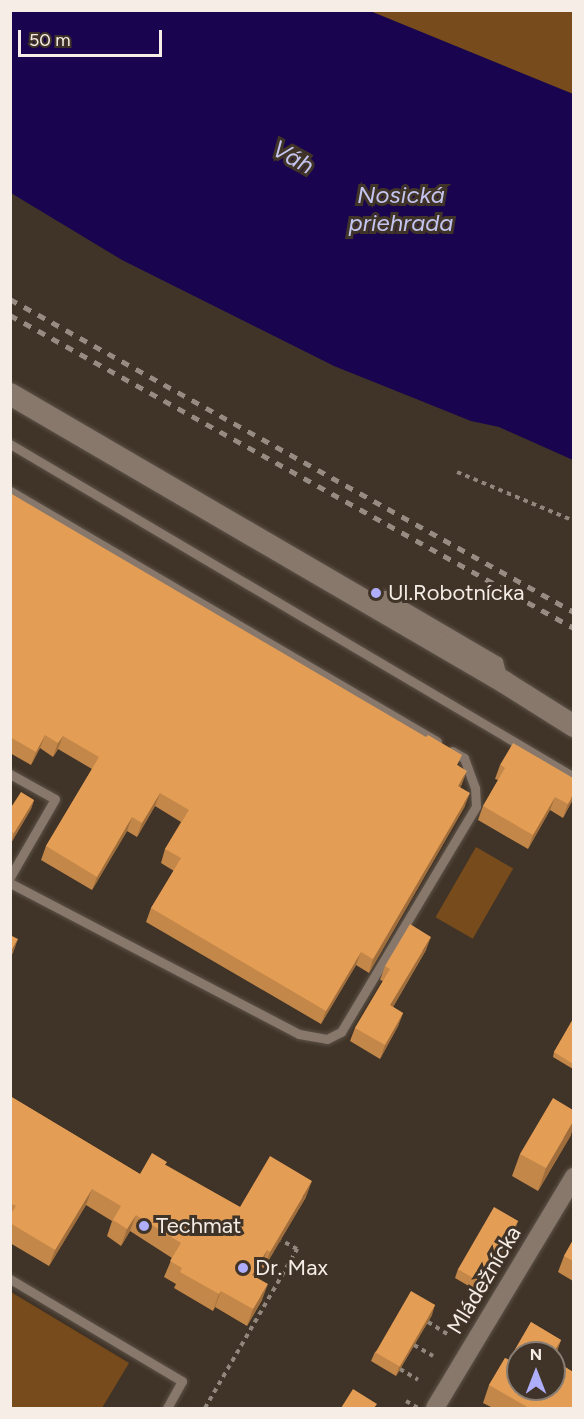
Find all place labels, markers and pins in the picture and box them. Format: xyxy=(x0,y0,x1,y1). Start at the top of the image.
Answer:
place label: Ul.Robotnícka xyxy=(388,580,524,606)
marker: Ul.Robotnícka xyxy=(369,586,383,600)
place label: Techmat xyxy=(156,1213,241,1239)
marker: Techmat xyxy=(137,1219,151,1233)
place label: Dr. Max xyxy=(255,1255,328,1281)
marker: Dr. Max xyxy=(236,1261,250,1275)

